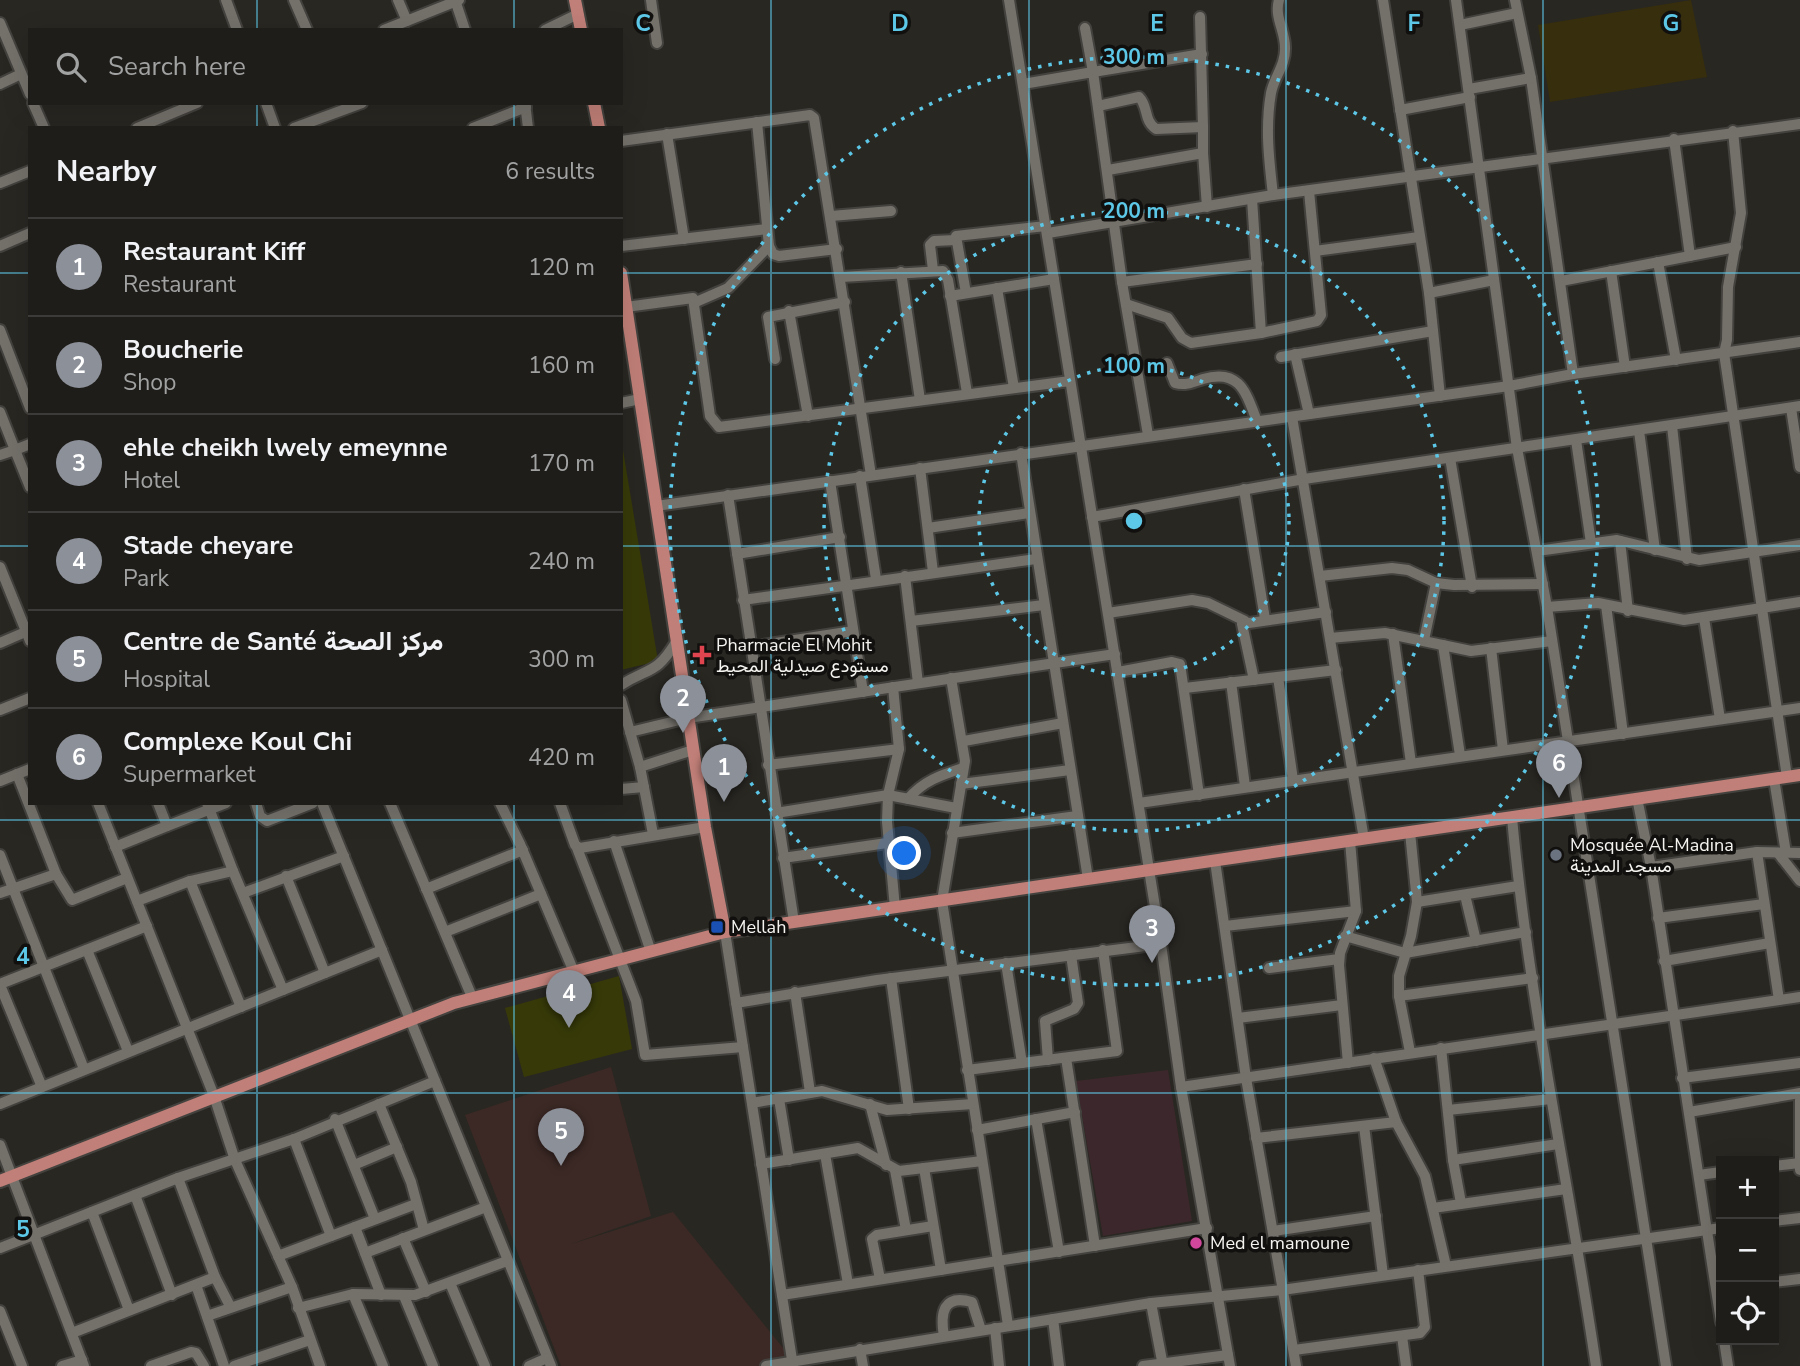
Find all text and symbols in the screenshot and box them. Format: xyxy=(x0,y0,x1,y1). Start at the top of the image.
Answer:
text: C xyxy=(635,8,651,39)
text: D xyxy=(891,8,909,39)
text: E xyxy=(1150,8,1164,39)
text: F xyxy=(1408,8,1421,39)
text: G xyxy=(1663,8,1679,39)
search box xyxy=(28,28,623,105)
text: 300 m xyxy=(1103,43,1165,71)
icon: search xyxy=(52,48,90,86)
text: Search here xyxy=(108,49,246,84)
text: Nearby xyxy=(56,151,156,192)
text: 6 results xyxy=(505,156,595,187)
text: 200 m xyxy=(1103,197,1165,225)
text: Restaurant Kiff xyxy=(123,234,305,269)
text: 1 xyxy=(72,252,86,283)
text: 120 m xyxy=(528,252,595,283)
text: Restaurant xyxy=(123,269,236,300)
text: Boucherie xyxy=(123,332,243,367)
text: 2 xyxy=(72,350,86,381)
text: 160 m xyxy=(528,350,595,381)
text: 100 m xyxy=(1103,352,1165,380)
text: Shop xyxy=(123,367,176,398)
text: ehle cheikh lwely emeynne xyxy=(123,430,448,465)
text: 3 xyxy=(72,448,86,479)
text: 170 m xyxy=(528,448,595,479)
text: Hotel xyxy=(123,465,180,496)
centre of rings xyxy=(1122,509,1146,533)
text: Stade cheyare xyxy=(123,528,293,563)
text: 4 xyxy=(72,546,86,577)
text: 240 m xyxy=(528,546,595,577)
text: Park xyxy=(123,563,169,594)
text: Centre de Santé مركز الصحة xyxy=(123,624,443,659)
place label: Pharmacie El Mohit مستودع صيدلية المحيط xyxy=(716,633,889,678)
text: 5 xyxy=(72,644,86,675)
text: 300 m xyxy=(528,644,595,675)
marker: Pharmacie El Mohit مستودع صيدلية المحيط xyxy=(694,647,710,663)
text: Hospital xyxy=(123,664,210,695)
pin: 2 xyxy=(660,675,706,733)
text: Complexe Koul Chi xyxy=(123,724,352,759)
pin: 6 xyxy=(1536,740,1582,798)
text: 6 xyxy=(72,742,86,773)
text: 420 m xyxy=(528,742,595,773)
pin: 1 xyxy=(701,744,747,802)
text: Supermarket xyxy=(123,759,256,790)
place label: Mosquée Al-Madina مسجد المدينة xyxy=(1570,833,1734,878)
your location xyxy=(887,836,921,870)
marker: Mosquée Al-Madina مسجد المدينة xyxy=(1548,847,1564,863)
pin: 3 xyxy=(1129,905,1175,963)
place label: Mellah xyxy=(731,915,786,939)
marker: Mellah xyxy=(709,919,725,935)
text: 4 xyxy=(16,941,30,972)
pin: 4 xyxy=(546,970,592,1028)
pin: 5 xyxy=(538,1108,584,1166)
map controls xyxy=(1716,1156,1779,1345)
button: + xyxy=(1716,1156,1779,1219)
text: 5 xyxy=(16,1214,30,1245)
button: − xyxy=(1716,1219,1779,1282)
place label: Med el mamoune xyxy=(1210,1231,1350,1255)
marker: Med el mamoune xyxy=(1188,1235,1204,1251)
button: locate xyxy=(1716,1282,1779,1345)

